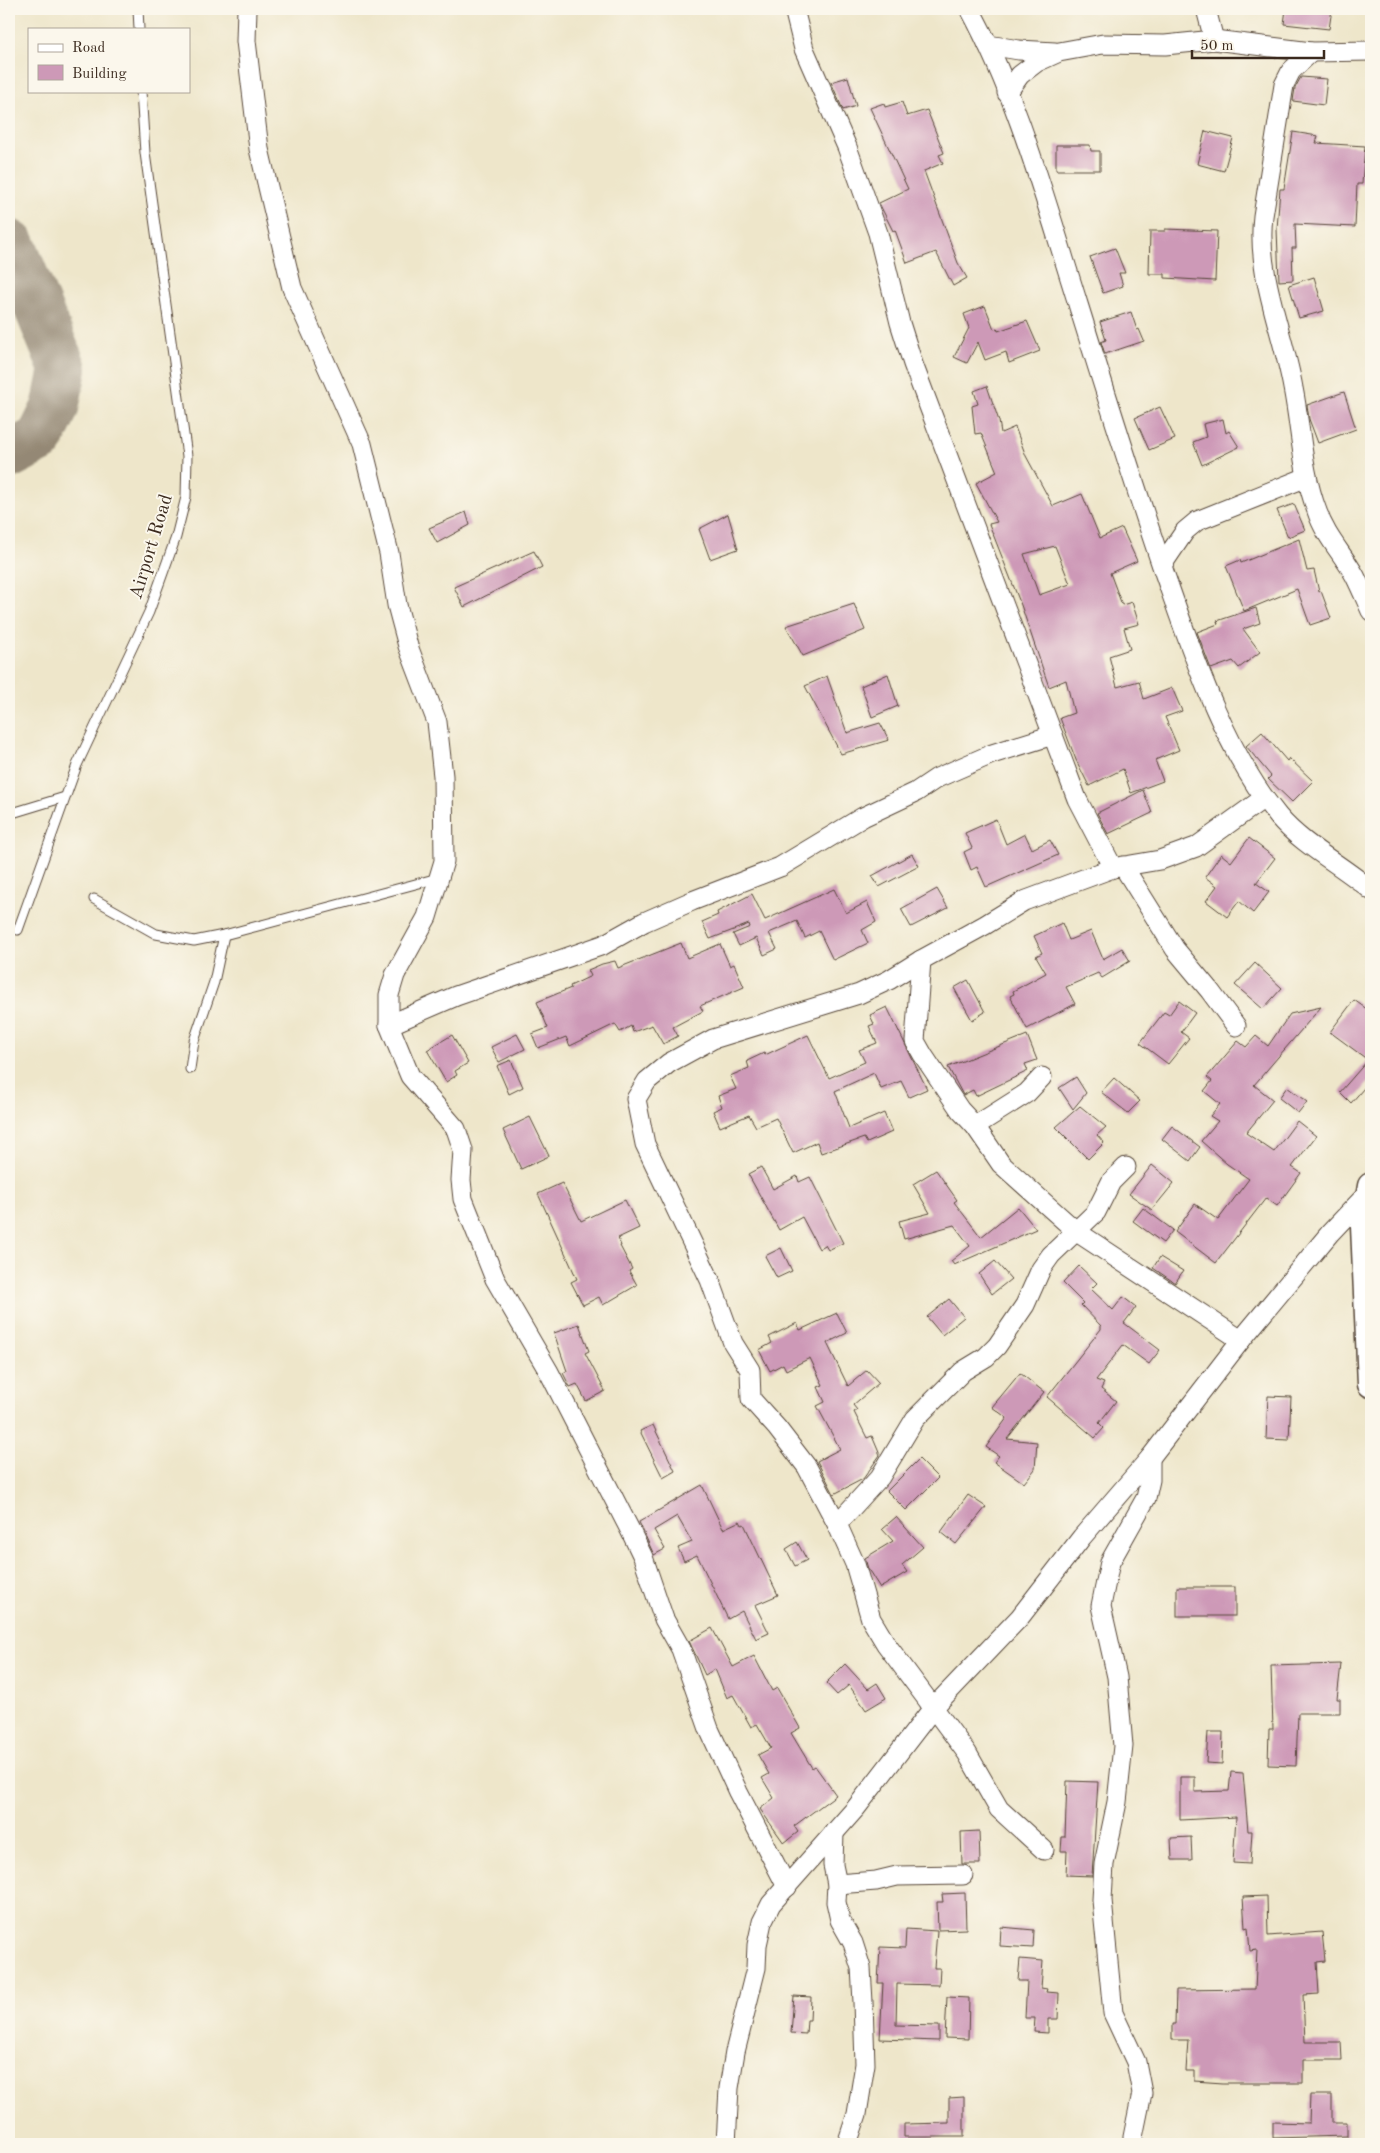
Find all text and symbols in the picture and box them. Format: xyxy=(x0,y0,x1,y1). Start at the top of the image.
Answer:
legend xyxy=(28,28,190,92)
scale bar xyxy=(1192,28,1325,60)
text: 50 m xyxy=(1200,39,1234,54)
text: Road xyxy=(72,41,106,56)
text: Building xyxy=(72,67,127,82)
street label: Airport Road xyxy=(127,492,177,602)

